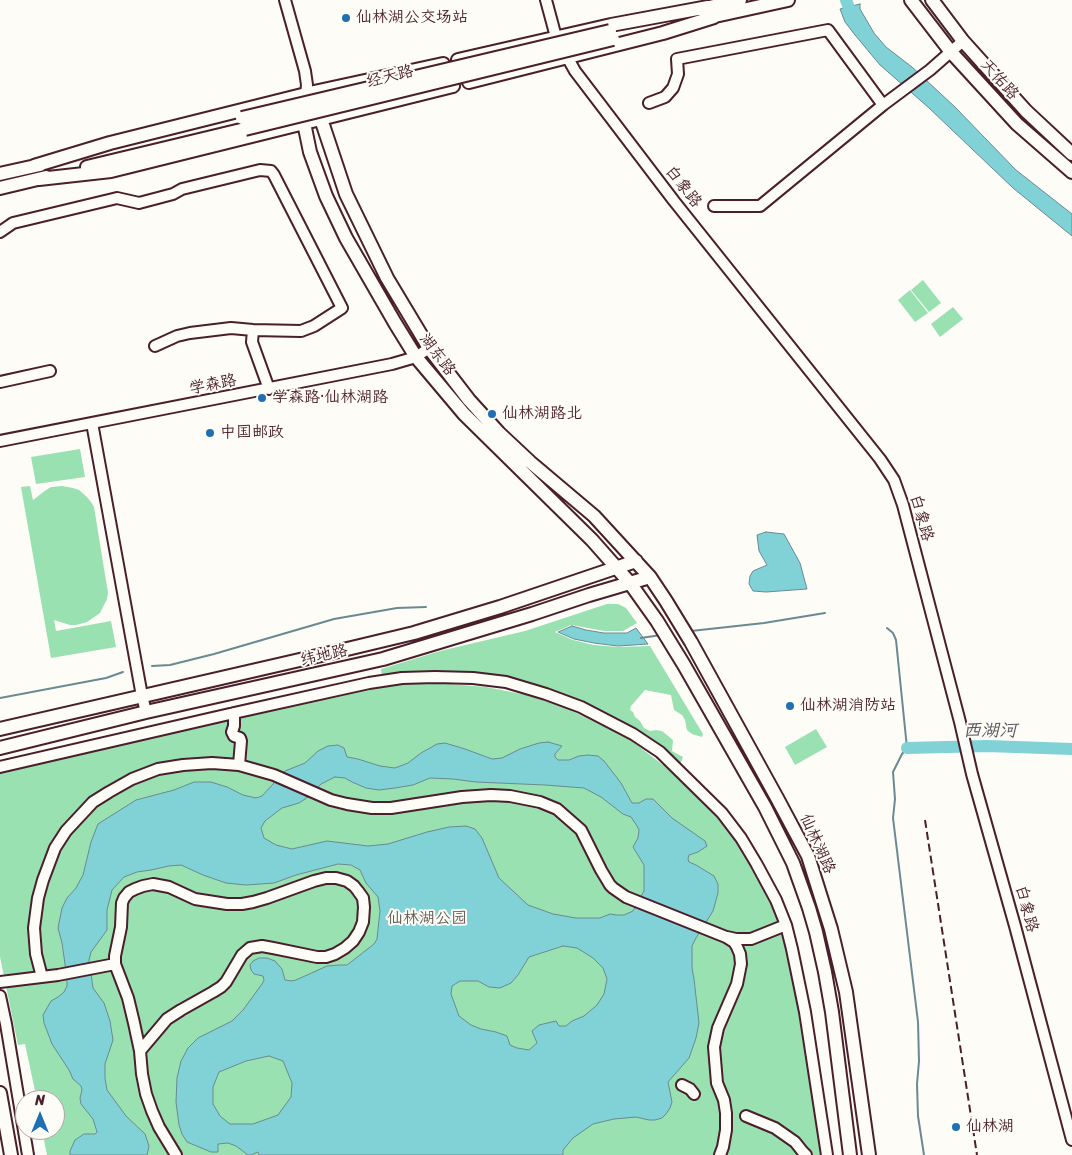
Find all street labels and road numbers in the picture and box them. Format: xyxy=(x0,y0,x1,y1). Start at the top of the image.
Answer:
street label: 天佑路 xyxy=(976,56,1022,104)
street label: 经天路 xyxy=(364,62,416,92)
street label: 白象路 xyxy=(661,162,705,212)
street label: 湖东路 xyxy=(415,330,459,380)
street label: 学森路 xyxy=(188,371,238,399)
street label: 白象路 xyxy=(905,492,937,544)
street label: 纬地路 xyxy=(298,641,350,671)
street label: 仙林湖路 xyxy=(795,811,839,877)
street label: 白象路 xyxy=(1011,883,1041,935)

